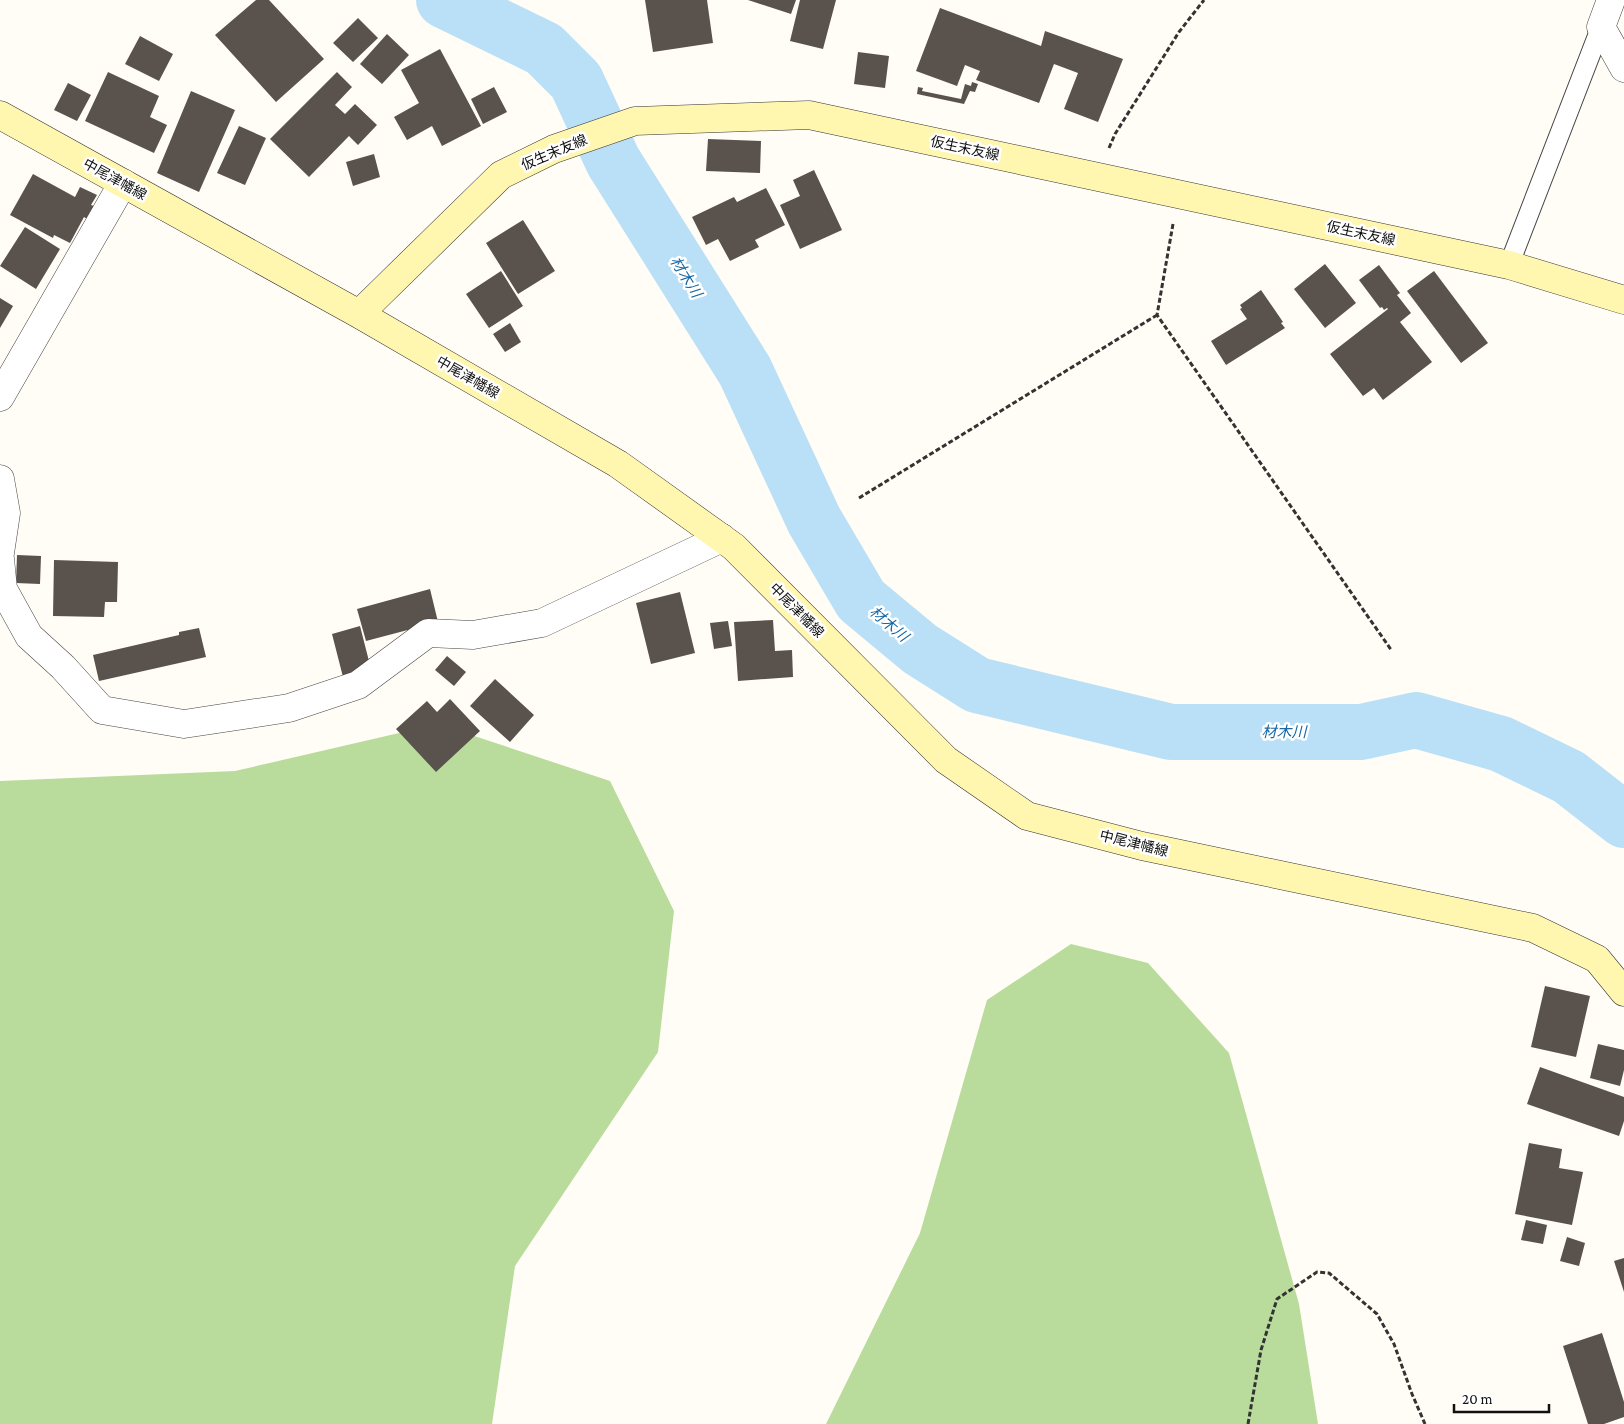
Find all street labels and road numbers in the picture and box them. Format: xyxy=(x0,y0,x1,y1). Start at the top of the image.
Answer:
street label: 仮生末友線 xyxy=(519,131,589,173)
street label: 仮生末友線 xyxy=(929,133,1001,163)
street label: 中尾津幡線 xyxy=(81,155,149,203)
street label: 仮生末友線 xyxy=(1325,218,1397,248)
street label: 中尾津幡線 xyxy=(434,353,502,401)
street label: 中尾津幡線 xyxy=(767,580,827,640)
street label: 中尾津幡線 xyxy=(1098,827,1170,859)

